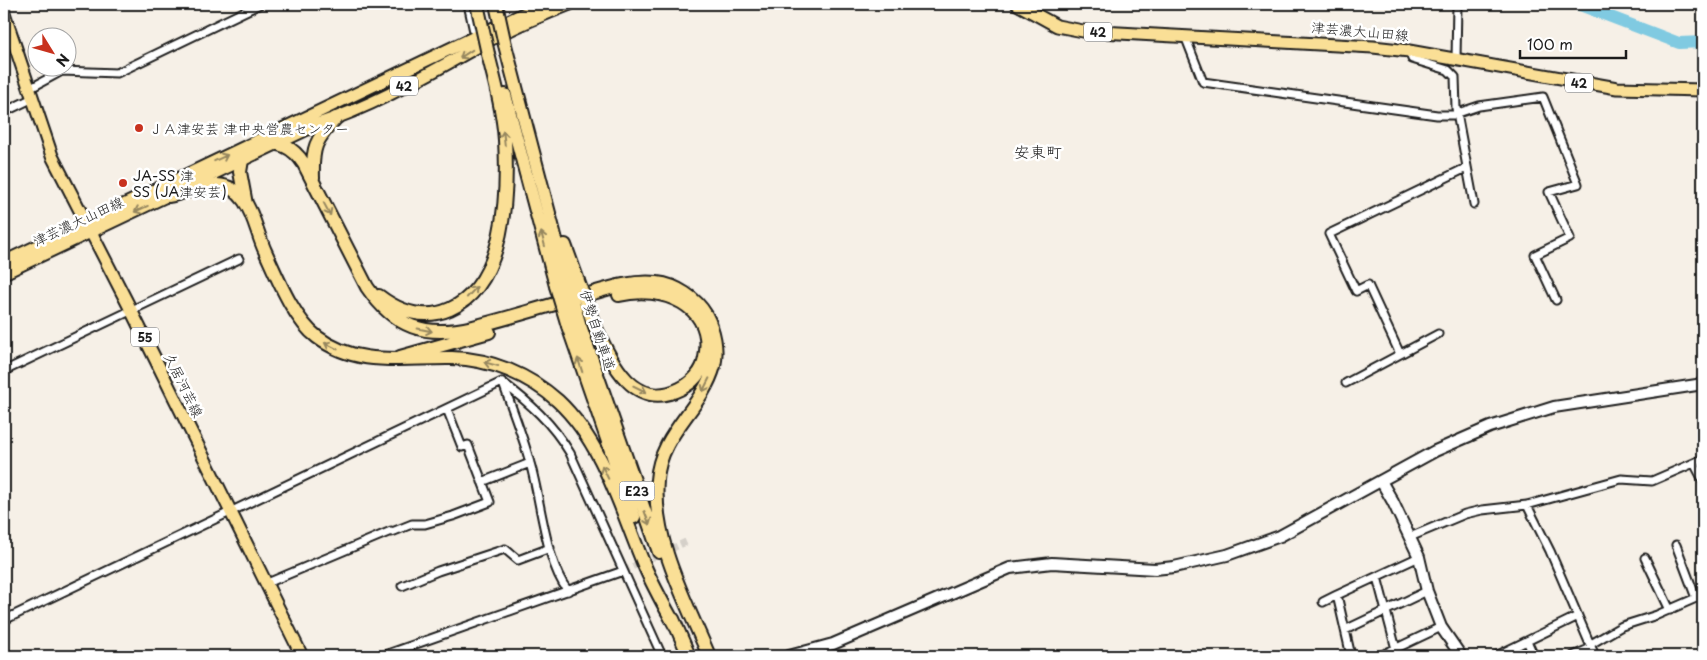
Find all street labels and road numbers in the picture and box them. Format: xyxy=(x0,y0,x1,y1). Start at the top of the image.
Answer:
street label: 津芸濃大山田線 xyxy=(1310,16,1410,46)
road number: 42 xyxy=(1084,22,1112,42)
road number: 42 xyxy=(1565,74,1593,92)
road number: 42 xyxy=(390,76,418,95)
street label: 津芸濃大山田線 xyxy=(29,191,127,251)
street label: 伊勢自動車道 xyxy=(575,287,621,373)
road number: 55 xyxy=(131,328,159,347)
street label: 久居河芸線 xyxy=(159,349,209,421)
road number: E23 xyxy=(620,482,654,501)

